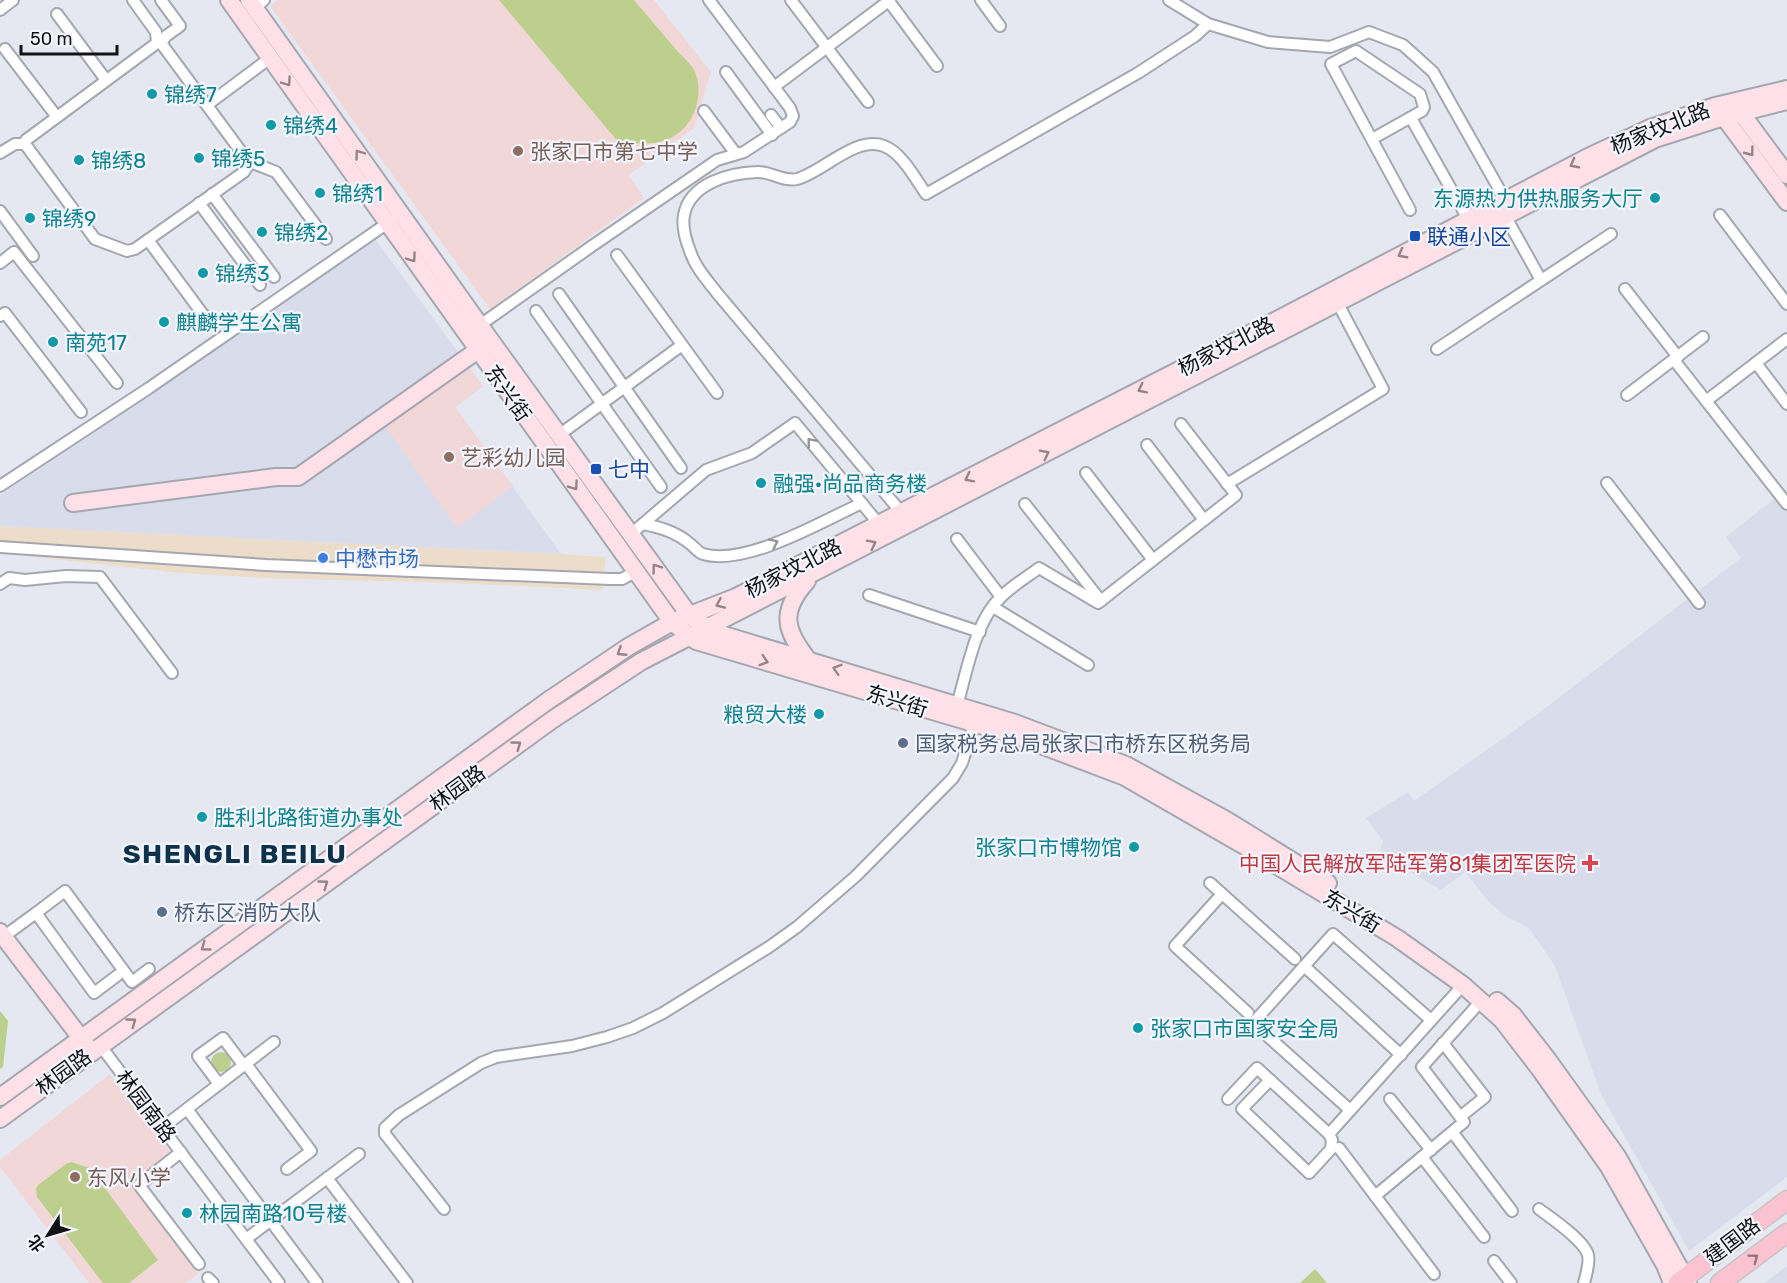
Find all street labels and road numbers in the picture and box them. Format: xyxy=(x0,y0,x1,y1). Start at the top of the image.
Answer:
street label: 杨家坟北路 xyxy=(1607,97,1713,159)
street label: 杨家坟北路 xyxy=(1174,311,1278,381)
street label: 东兴街 xyxy=(480,360,536,426)
street label: 杨家坟北路 xyxy=(741,533,845,603)
street label: 东兴街 xyxy=(863,680,931,722)
street label: 林园路 xyxy=(424,759,490,817)
street label: 东兴街 xyxy=(1319,884,1385,938)
street label: 林园路 xyxy=(30,1043,96,1101)
street label: 林园南路 xyxy=(111,1065,181,1147)
street label: 建国路 xyxy=(1699,1212,1765,1270)

